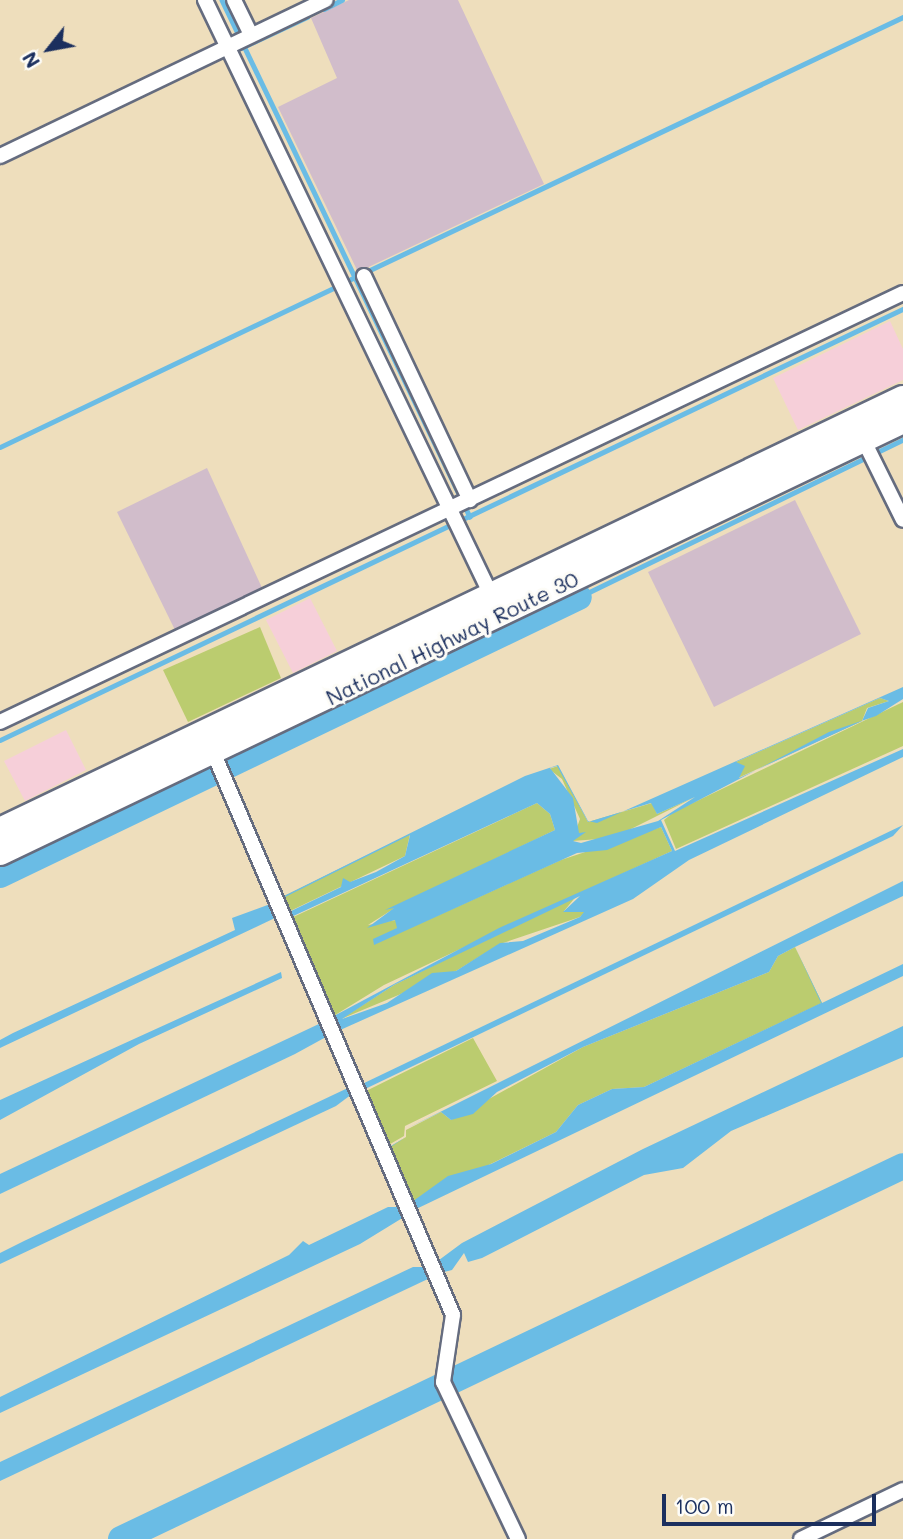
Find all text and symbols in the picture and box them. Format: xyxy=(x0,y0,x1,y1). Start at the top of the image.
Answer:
north arrow xyxy=(14,14,84,84)
text: N xyxy=(16,47,45,73)
street label: National Highway Route 30 xyxy=(322,566,582,710)
scale bar xyxy=(665,1480,878,1524)
text: 100 m xyxy=(675,1492,734,1519)

